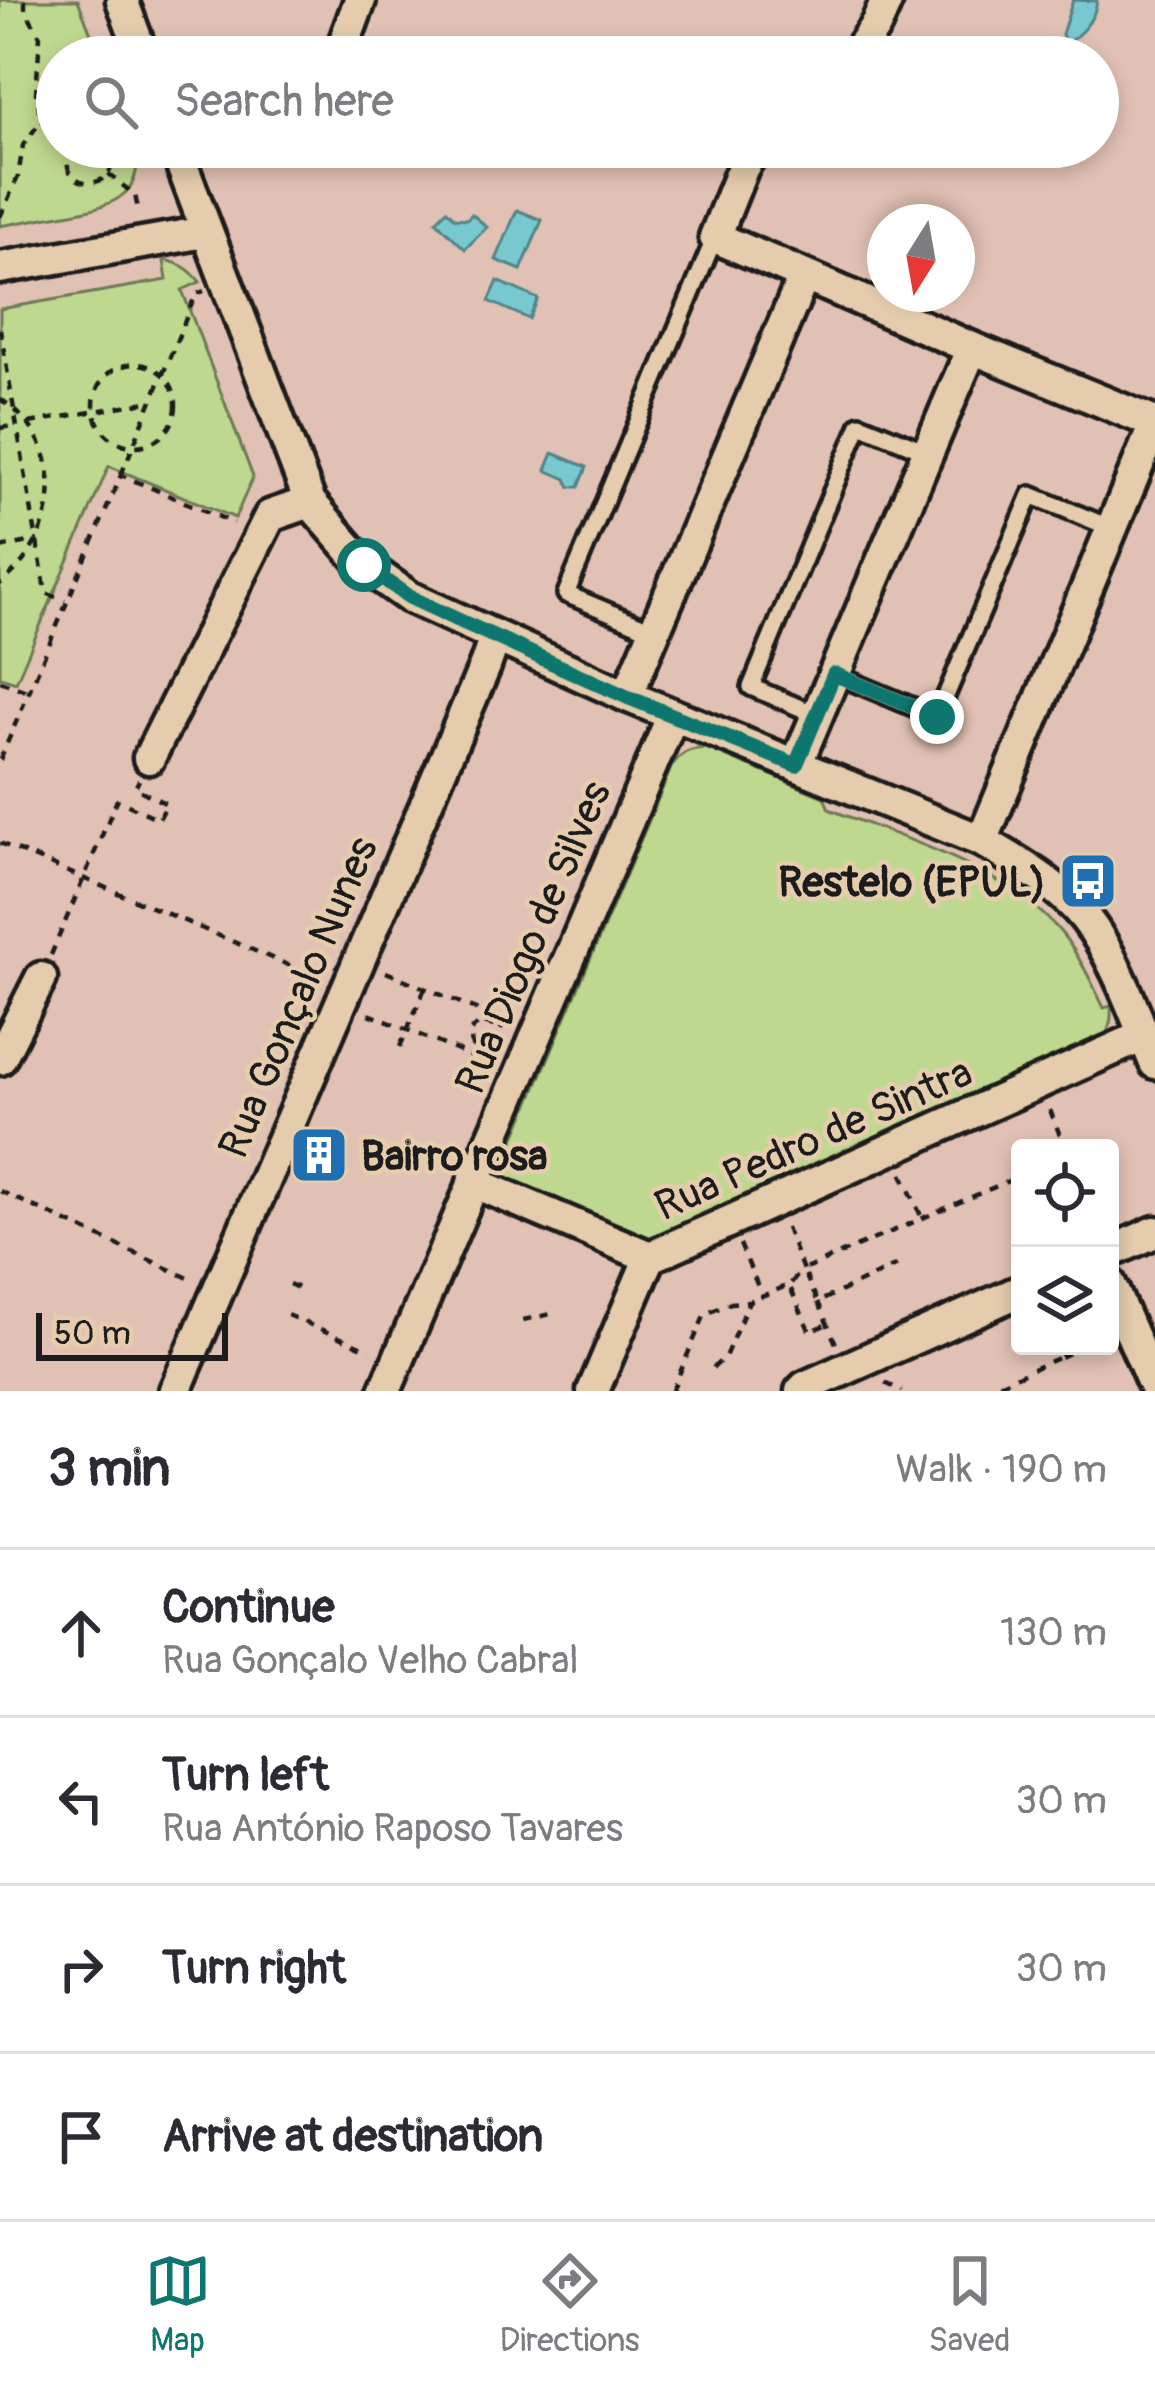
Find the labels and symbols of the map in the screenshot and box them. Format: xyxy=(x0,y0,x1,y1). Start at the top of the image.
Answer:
north arrow xyxy=(867,204,975,312)
route start xyxy=(337,538,391,592)
route end xyxy=(910,690,964,744)
street label: Rua Diogo de Silves xyxy=(445,774,623,1102)
street label: Rua Gonçalo Nunes xyxy=(208,829,390,1166)
bus stop icon: Restelo (EPUL) xyxy=(1057,850,1119,912)
place label: Restelo (EPUL) xyxy=(778,857,1046,909)
street label: Rua Pedro de Sintra xyxy=(647,1047,980,1233)
building icon: Bairro rosa xyxy=(288,1124,350,1186)
place label: Bairro rosa xyxy=(361,1131,548,1183)
scale bar xyxy=(36,1307,228,1360)

